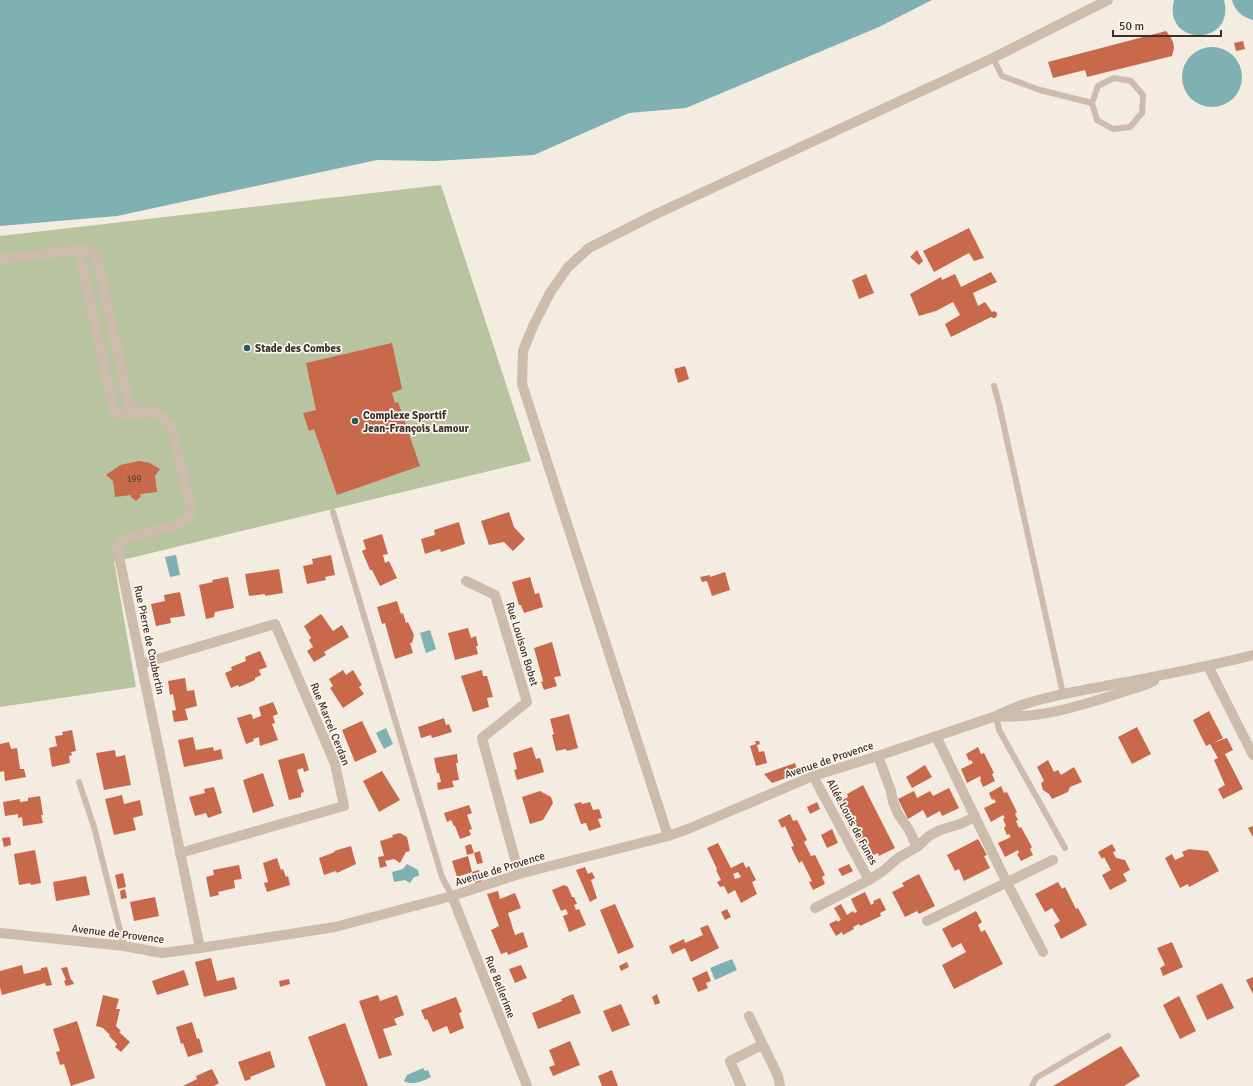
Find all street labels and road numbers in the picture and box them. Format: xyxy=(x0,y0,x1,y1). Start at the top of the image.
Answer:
street label: Rue Pierre de Coubertin xyxy=(131,584,167,696)
street label: Rue Louison Bobet xyxy=(503,601,541,688)
street label: Rue Marcel Cerdan xyxy=(307,681,353,767)
street label: Avenue de Provence xyxy=(783,739,875,781)
street label: Allée Louis de Funes xyxy=(824,777,880,867)
street label: Avenue de Provence xyxy=(454,849,546,889)
street label: Avenue de Provence xyxy=(71,922,165,946)
street label: Rue Bellerime xyxy=(482,954,518,1020)

